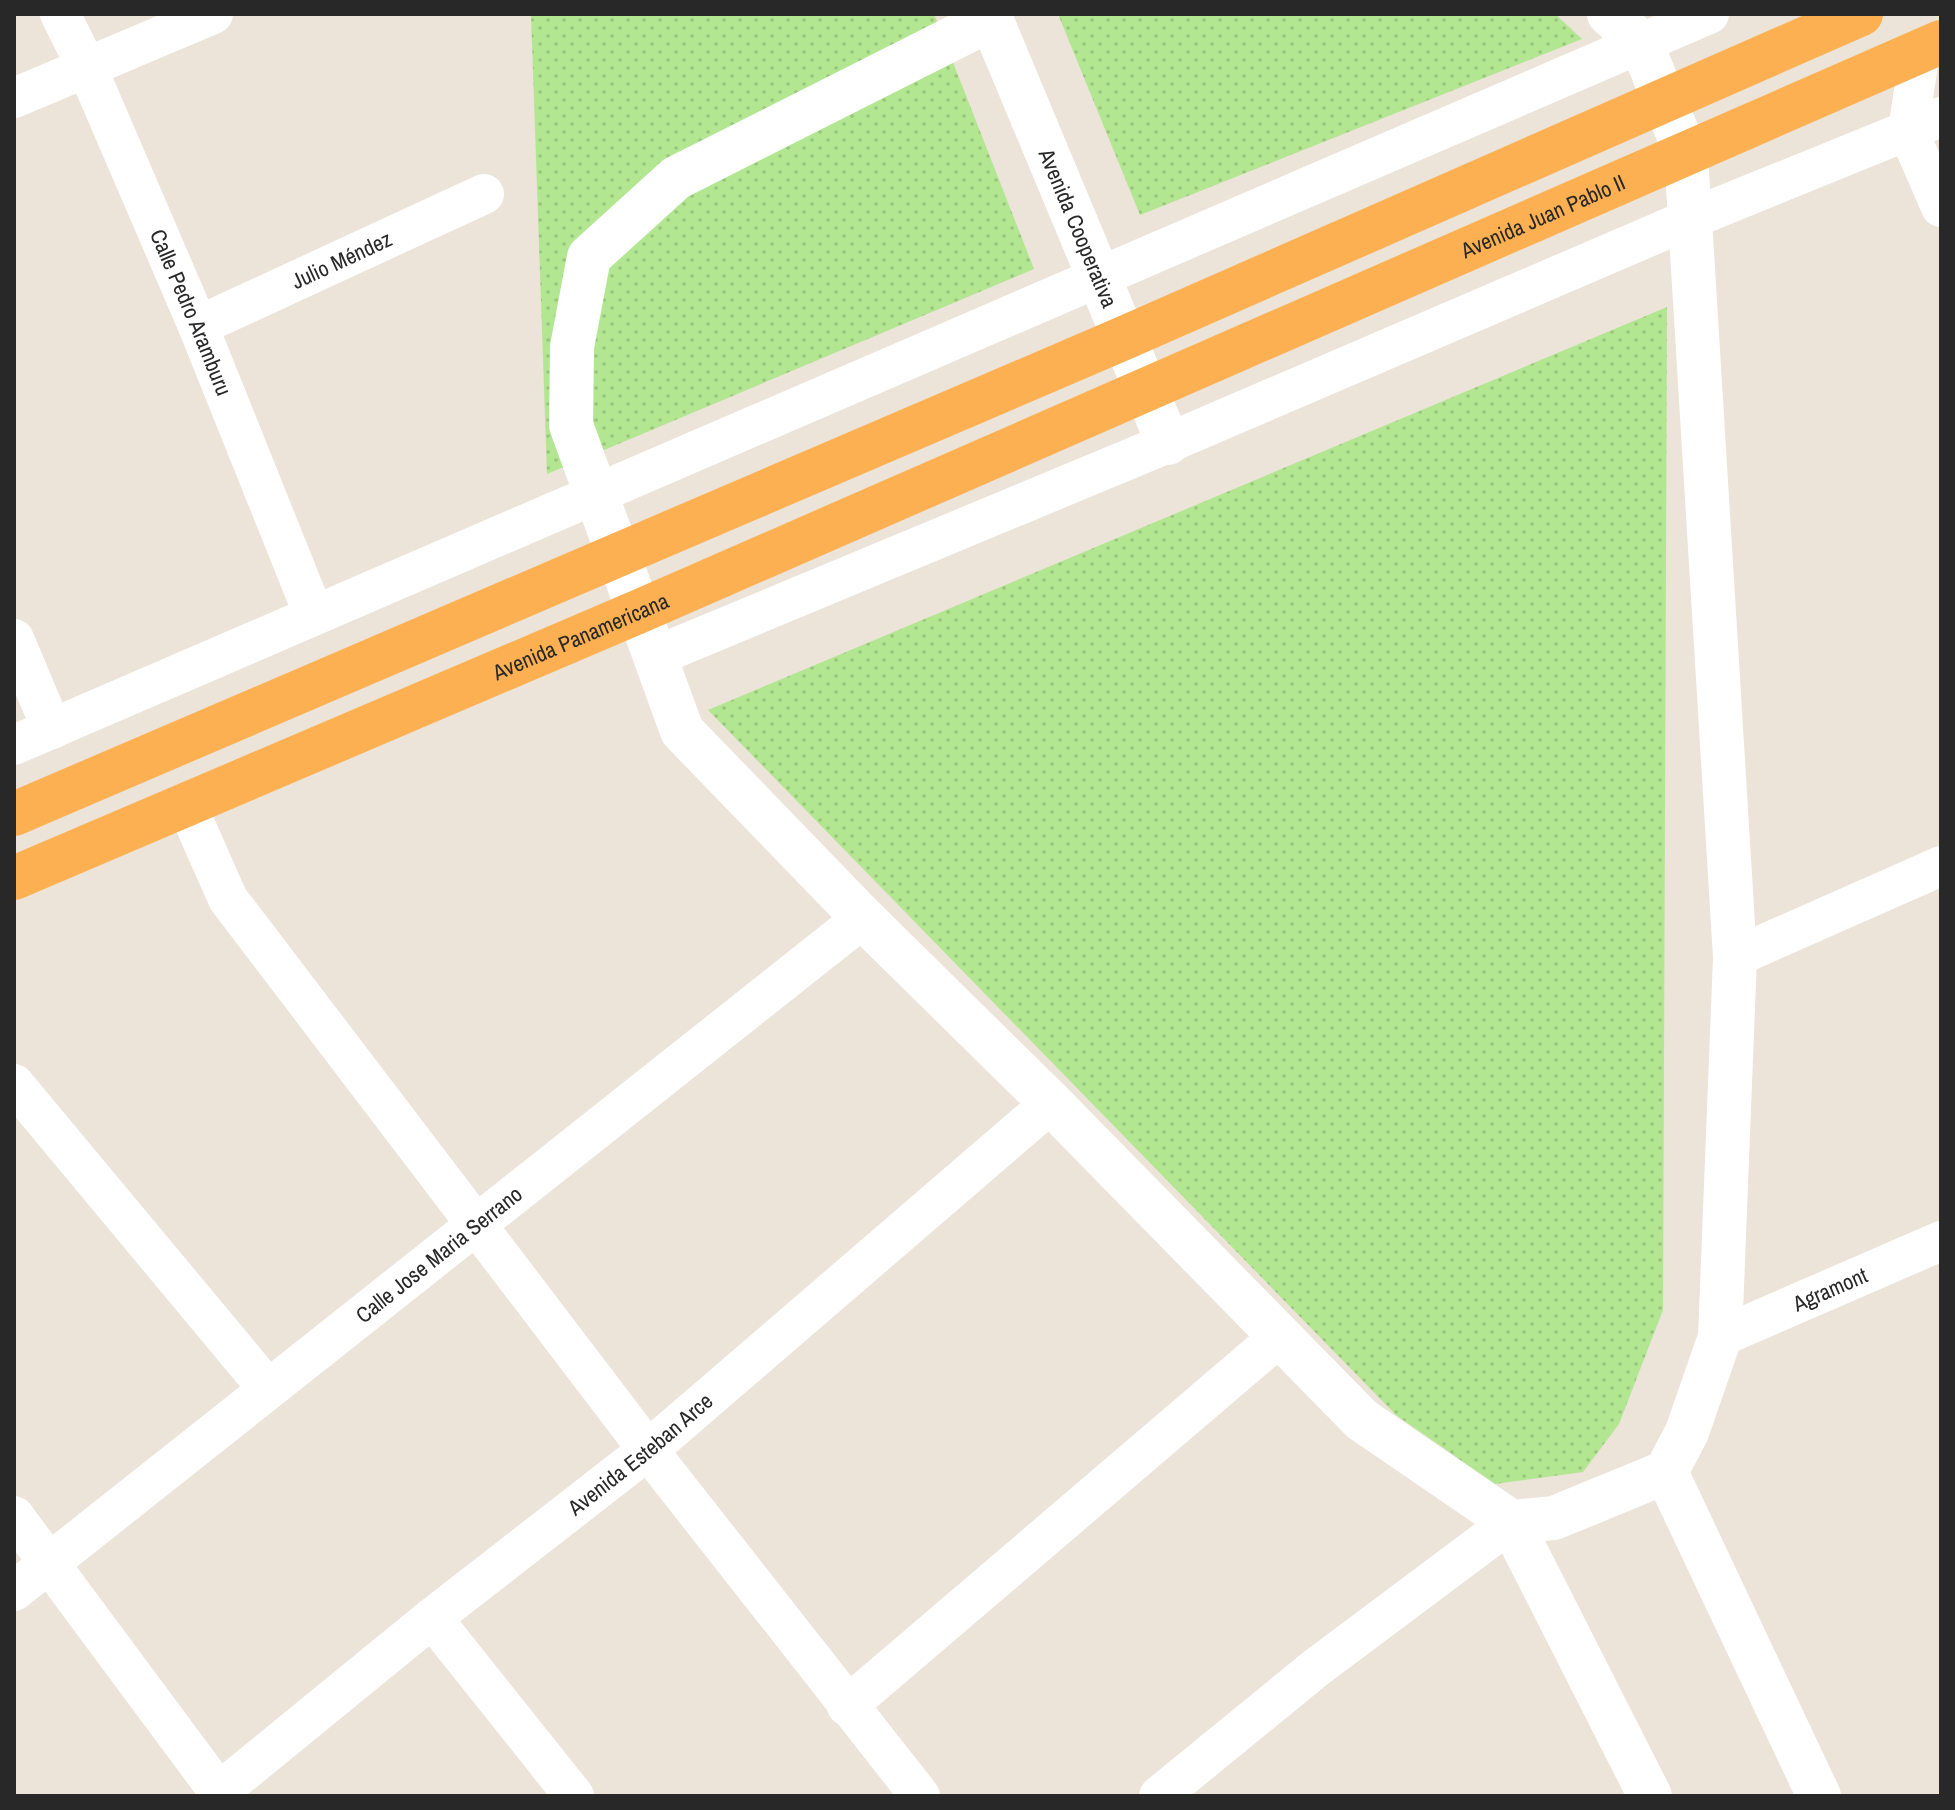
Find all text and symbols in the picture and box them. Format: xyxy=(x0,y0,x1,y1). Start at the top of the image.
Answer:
street label: Avenida Cooperativa xyxy=(1031,143,1125,312)
street label: Avenida Juan Pablo II xyxy=(1455,167,1630,266)
street label: Calle Pedro Aramburu xyxy=(143,224,239,400)
street label: Julio Méndez xyxy=(286,224,397,296)
street label: Avenida Panamericana xyxy=(487,585,673,687)
street label: Calle Jose Maria Serrano xyxy=(349,1179,528,1330)
street label: Agramont xyxy=(1787,1260,1872,1319)
street label: Avenida Esteban Arce xyxy=(561,1386,719,1523)

